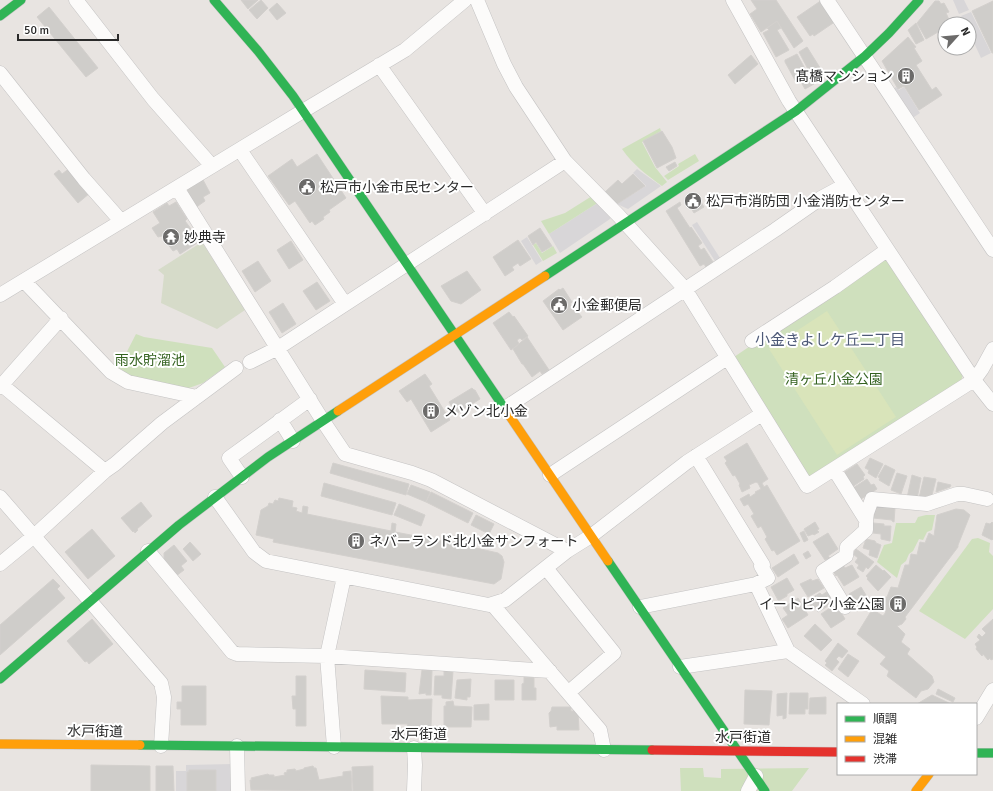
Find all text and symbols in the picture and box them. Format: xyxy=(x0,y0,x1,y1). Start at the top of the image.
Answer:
scale bar xyxy=(18,16,118,42)
north arrow xyxy=(937,16,977,56)
text: 50 m xyxy=(24,23,49,38)
text: N xyxy=(958,25,973,38)
building icon: 髙橋マンション xyxy=(896,66,916,86)
place label: 髙橋マンション xyxy=(795,68,893,85)
public building icon: 松戸市小金市民センター xyxy=(297,177,317,197)
place label: 松戸市小金市民センター xyxy=(320,179,474,196)
public building icon: 松戸市消防団 小金消防センター xyxy=(683,191,703,211)
place label: 松戸市消防団 小金消防センター xyxy=(706,193,905,210)
temple icon: 妙典寺 xyxy=(161,227,181,247)
place label: 妙典寺 xyxy=(184,229,226,246)
public building icon: 小金郵便局 xyxy=(549,295,569,315)
place label: 小金郵便局 xyxy=(572,297,642,314)
district label: 小金きよしケ丘二丁目 xyxy=(755,331,905,349)
park label: 雨水貯溜池 xyxy=(115,352,185,369)
park label: 清ヶ丘小金公園 xyxy=(785,371,883,388)
building icon: メゾン北小金 xyxy=(421,401,441,421)
place label: メゾン北小金 xyxy=(444,403,528,420)
building icon: ネバーランド北小金サンフォート xyxy=(346,531,366,551)
place label: ネバーランド北小金サンフォート xyxy=(369,533,579,550)
building icon: イートピア小金公園 xyxy=(888,594,908,614)
place label: イートピア小金公園 xyxy=(759,596,885,613)
legend xyxy=(837,703,977,775)
text: 順調 xyxy=(873,712,897,727)
street label: 水戸街道 xyxy=(67,723,123,740)
street label: 水戸街道 xyxy=(391,726,447,743)
street label: 水戸街道 xyxy=(715,729,771,746)
text: 混雑 xyxy=(873,732,897,747)
text: 渋滞 xyxy=(873,752,897,767)

